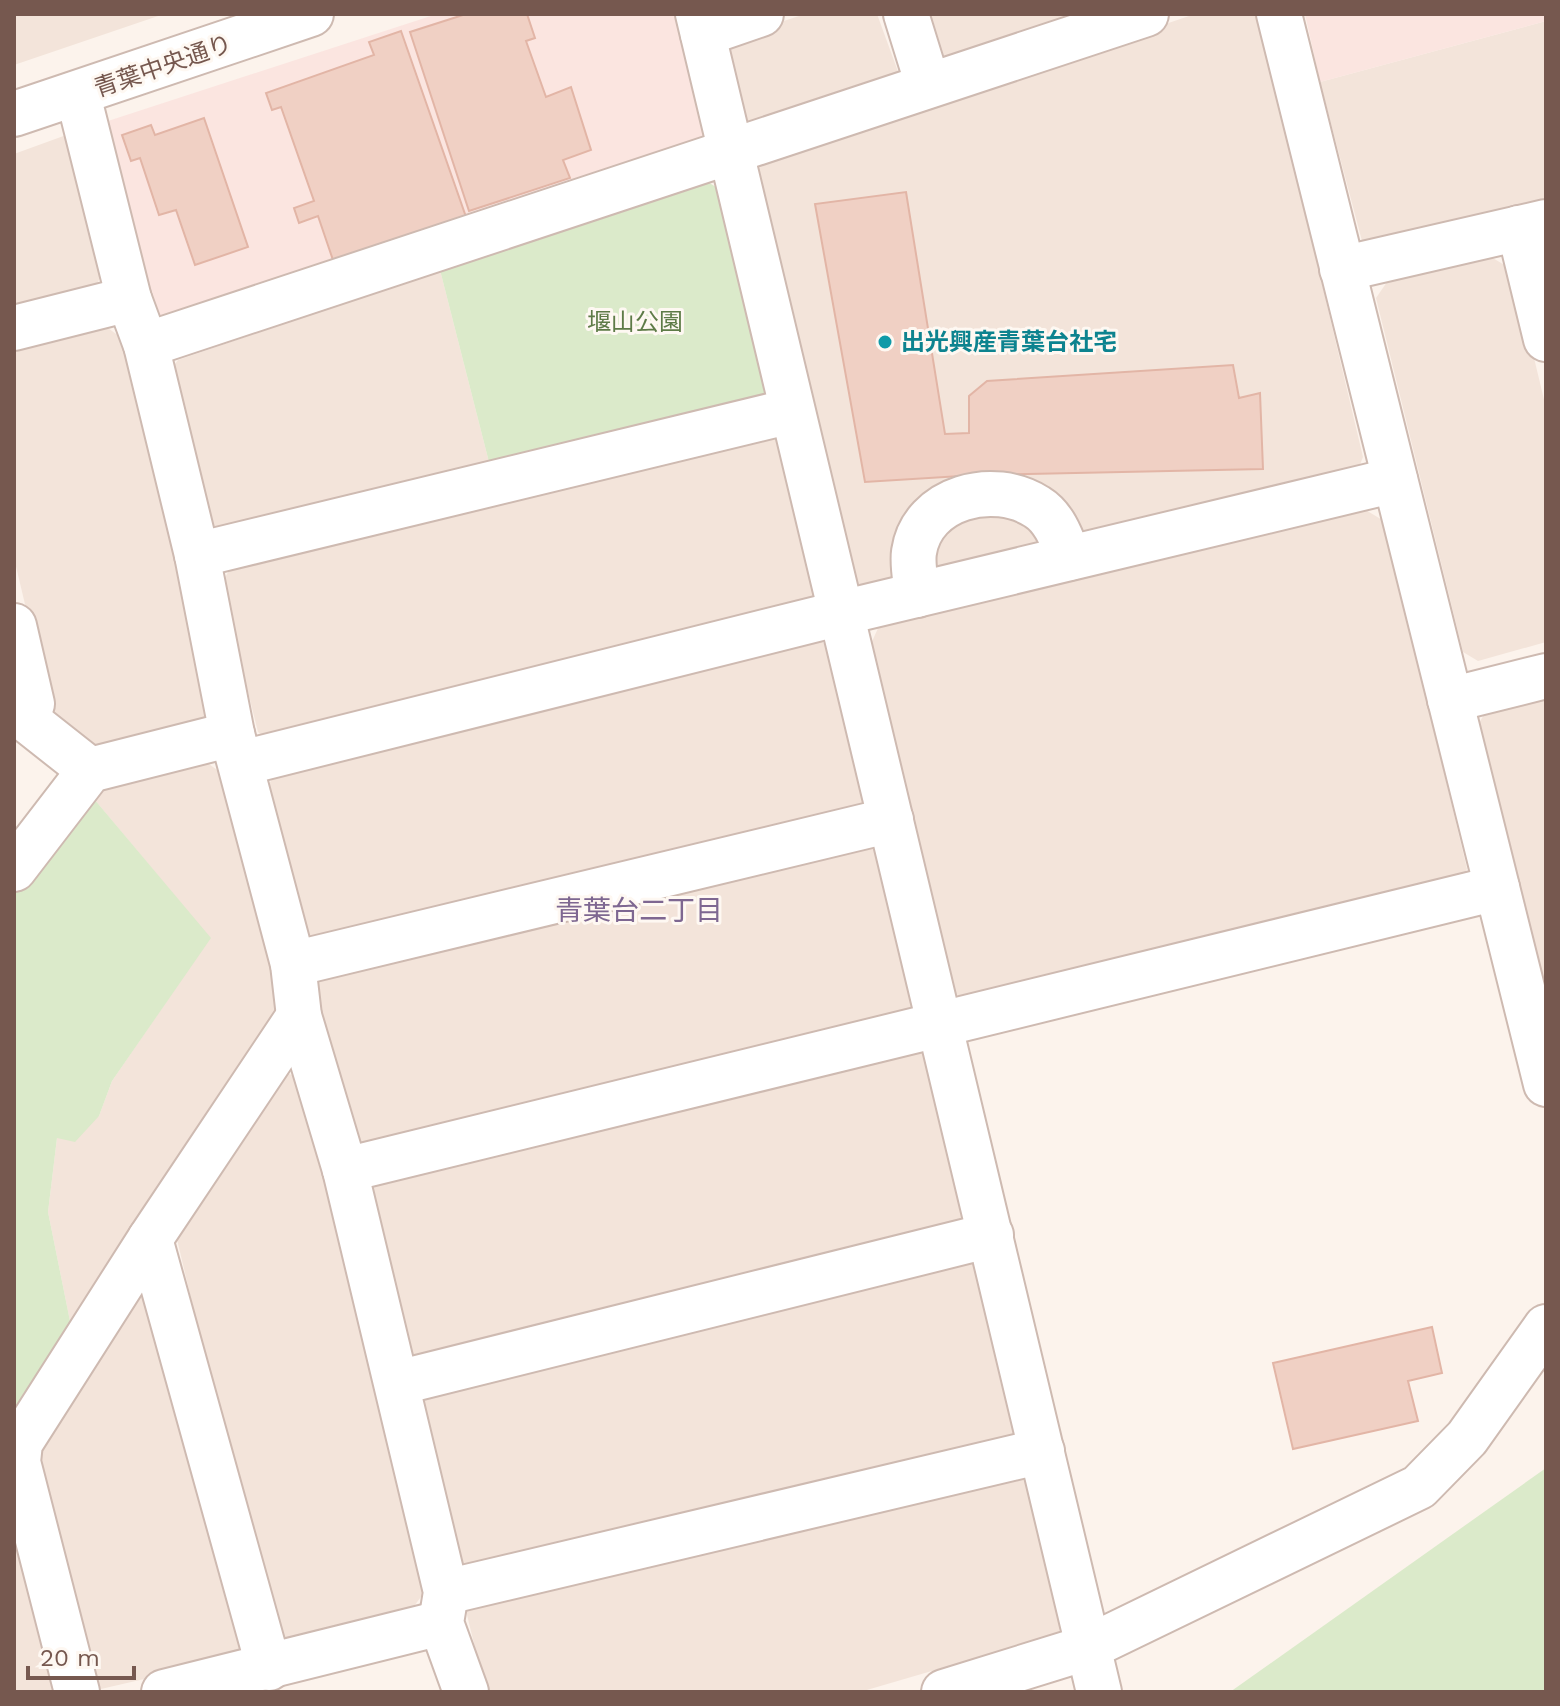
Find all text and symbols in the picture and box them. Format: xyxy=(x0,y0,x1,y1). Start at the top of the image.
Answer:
street label: 青葉中央通り xyxy=(90,29,236,103)
park label: 堰山公園 xyxy=(587,308,683,336)
place label: 出光興産青葉台社宅 xyxy=(901,328,1117,356)
marker: 出光興産青葉台社宅 xyxy=(876,333,894,351)
district label: 青葉台二丁目 xyxy=(555,894,723,927)
scale bar xyxy=(28,1630,134,1680)
text: 20 m xyxy=(40,1644,100,1672)

